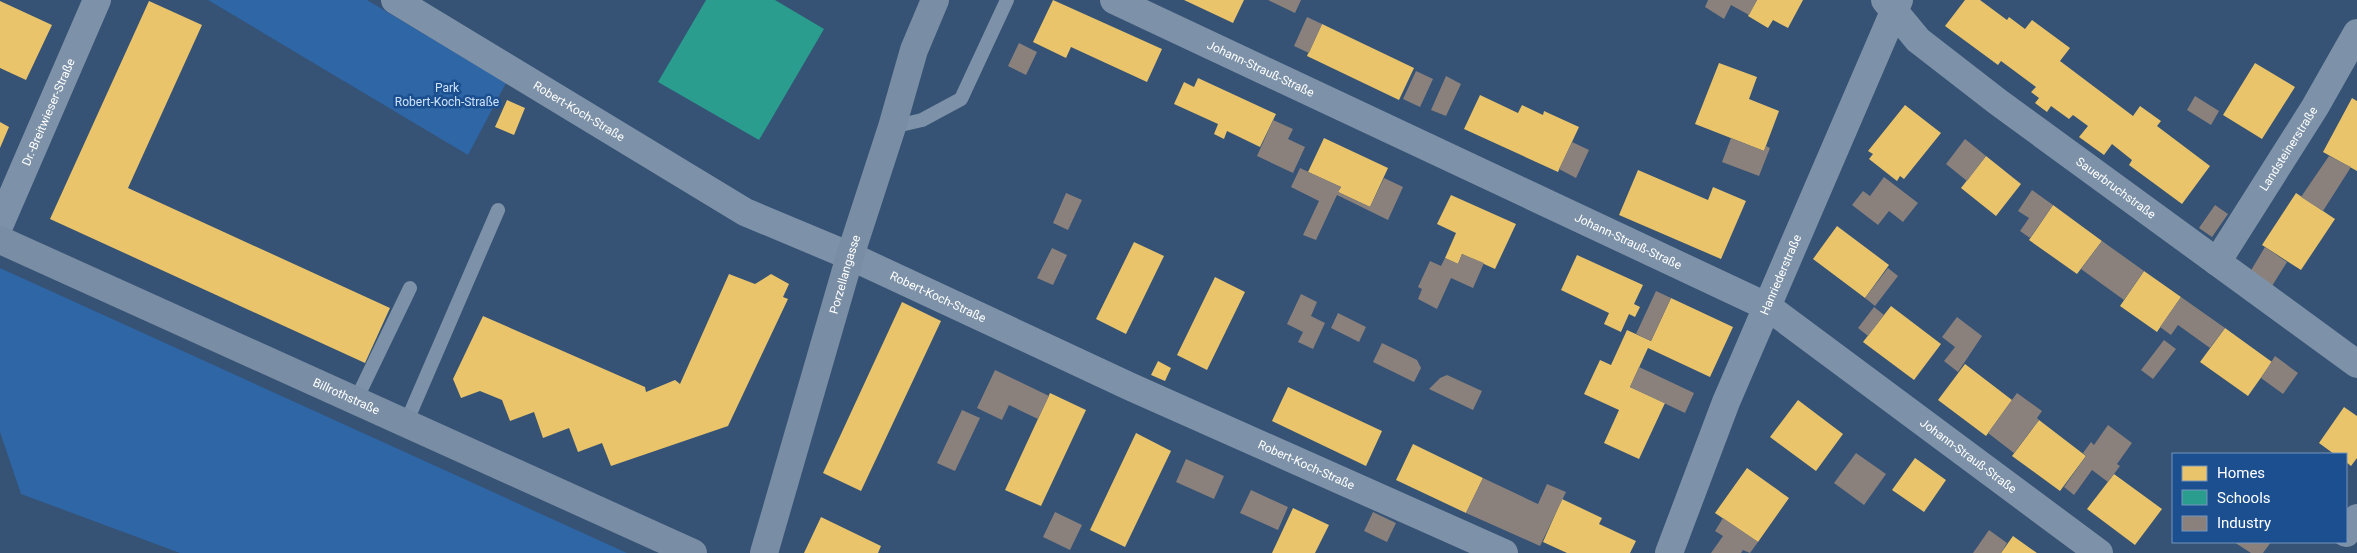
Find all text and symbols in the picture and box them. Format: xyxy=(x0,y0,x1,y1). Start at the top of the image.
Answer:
street label: Johann-Strauß-Straße xyxy=(1205,38,1316,100)
street label: Dr.-Breitwieser-Straße xyxy=(19,56,78,168)
street label: Robert-Koch-Straße xyxy=(531,78,627,144)
park label: Park Robert-Koch-Straße xyxy=(395,81,499,109)
street label: Landsteinerstraße xyxy=(2257,104,2320,193)
street label: Sauerbruchstraße xyxy=(2073,154,2158,222)
street label: Johann-Strauß-Straße xyxy=(1572,210,1684,272)
street label: Hanriederstraße xyxy=(1757,232,1804,317)
street label: Porzellangasse xyxy=(827,233,863,316)
street label: Robert-Koch-Straße xyxy=(888,269,988,325)
street label: Billrothstraße xyxy=(311,375,382,418)
street label: Johann-Strauß-Straße xyxy=(1917,415,2019,496)
street label: Robert-Koch-Straße xyxy=(1256,437,1357,493)
legend xyxy=(2172,453,2347,543)
text: Homes xyxy=(2217,464,2265,482)
text: Schools xyxy=(2217,489,2271,507)
text: Industry xyxy=(2217,514,2271,532)

